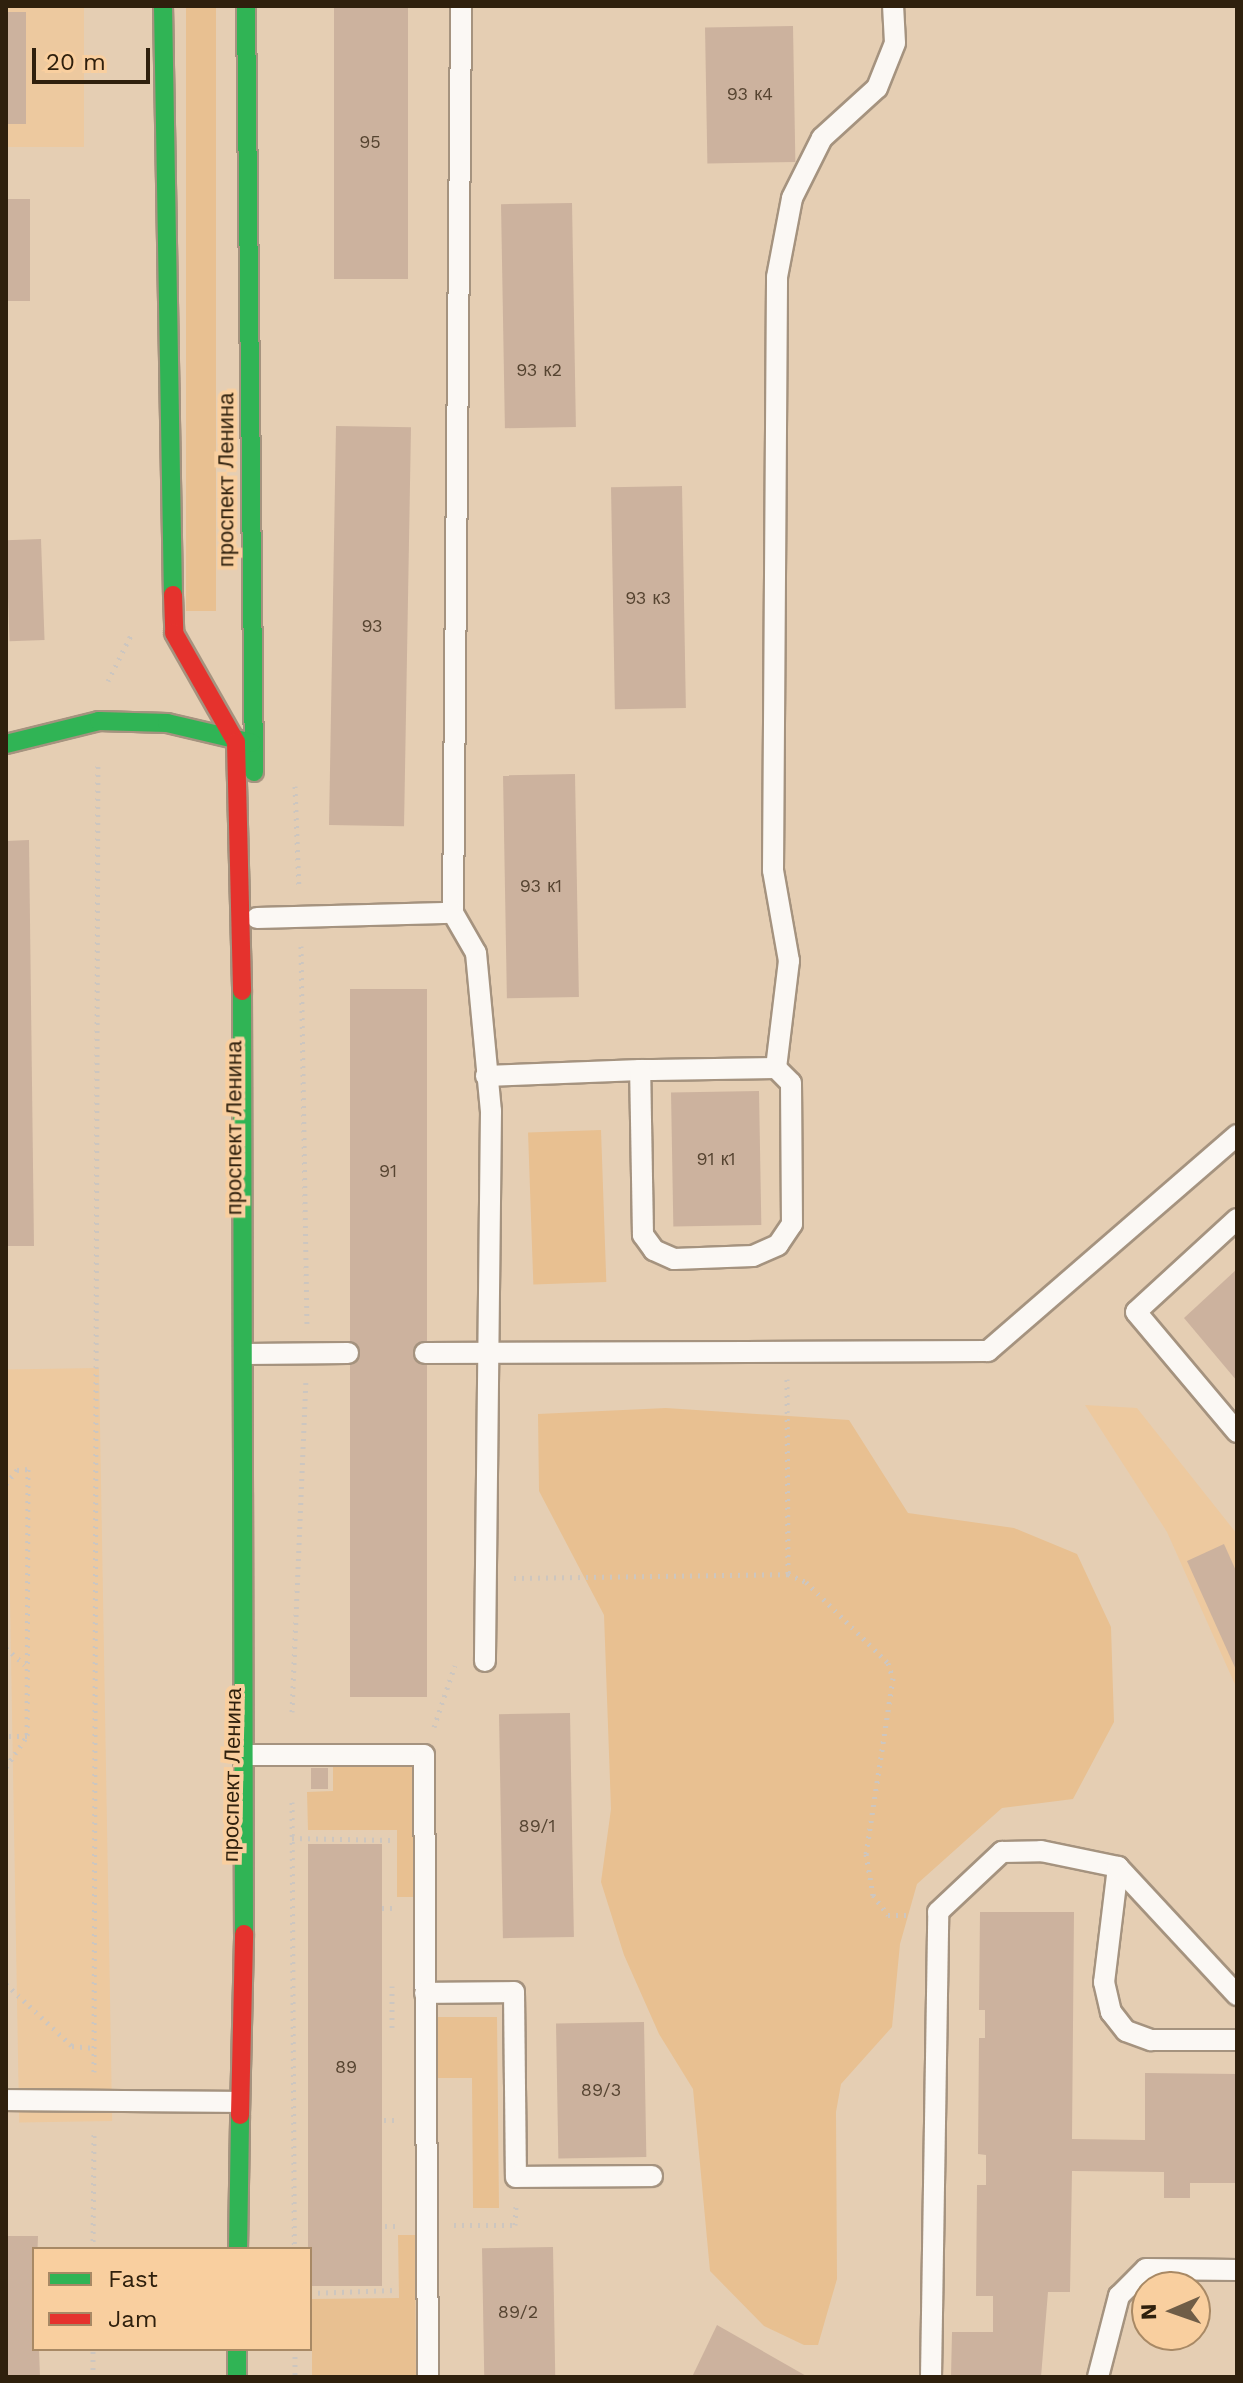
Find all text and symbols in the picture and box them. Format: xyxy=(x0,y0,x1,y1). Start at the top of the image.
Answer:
scale bar xyxy=(36,32,154,82)
text: 20 m xyxy=(46,48,106,76)
house number: 93 к4 xyxy=(727,83,773,105)
house number: 95 xyxy=(359,131,381,153)
house number: 93 к2 xyxy=(516,359,562,381)
street label: проспект Ленина xyxy=(213,393,239,567)
house number: 93 к3 xyxy=(625,587,671,609)
house number: 93 xyxy=(361,615,383,637)
house number: 93 к1 xyxy=(520,875,562,897)
street label: проспект Ленина xyxy=(221,1041,247,1215)
house number: 91 к1 xyxy=(696,1148,736,1170)
house number: 91 xyxy=(379,1160,397,1182)
street label: проспект Ленина xyxy=(217,1688,247,1862)
house number: 89/1 xyxy=(519,1815,555,1837)
house number: 89 xyxy=(335,2056,357,2078)
house number: 89/3 xyxy=(581,2079,621,2101)
legend xyxy=(32,2247,312,2351)
text: Fast xyxy=(108,2265,158,2293)
north arrow xyxy=(1131,2271,1211,2351)
house number: 89/2 xyxy=(498,2301,538,2323)
text: N xyxy=(1136,2303,1161,2320)
text: Jam xyxy=(108,2305,158,2333)

